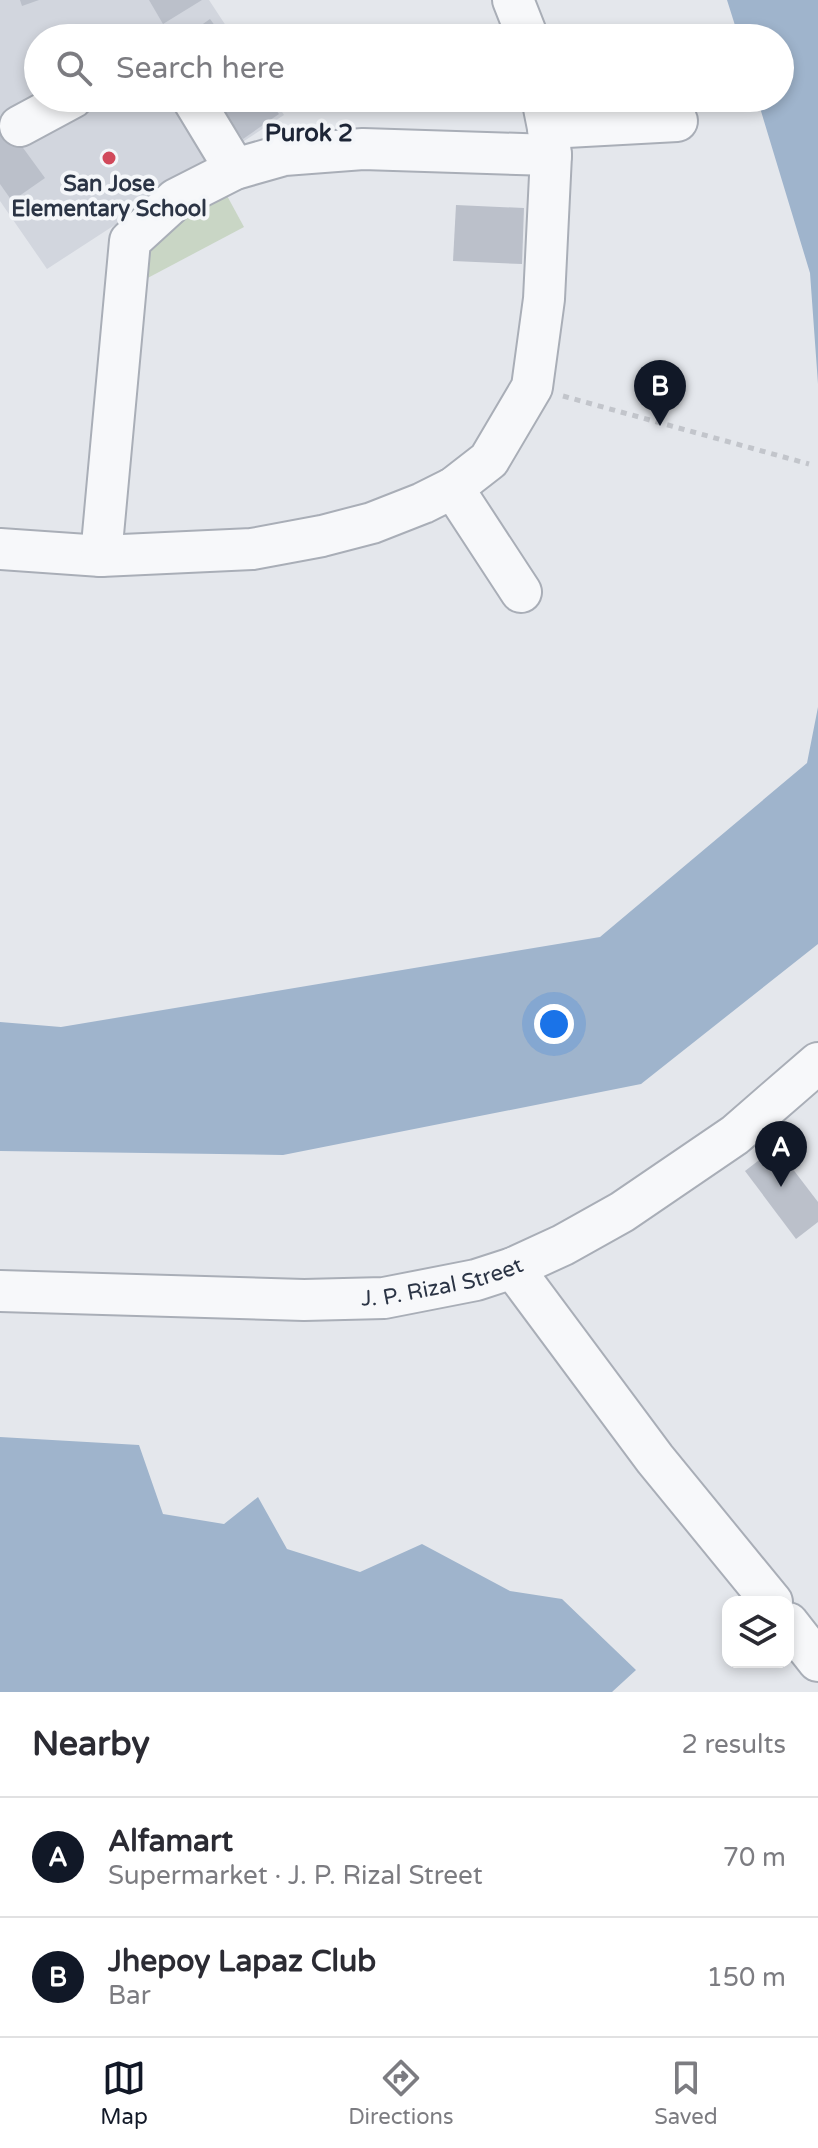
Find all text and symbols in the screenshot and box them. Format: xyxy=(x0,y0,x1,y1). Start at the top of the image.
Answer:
search box xyxy=(24,24,794,112)
icon: search xyxy=(52,46,96,90)
text: Search here xyxy=(116,50,285,87)
district label: Purok 2 xyxy=(265,119,353,148)
marker: San Jose Elementary School xyxy=(100,149,118,167)
place label: San Jose Elementary School xyxy=(11,171,207,222)
pin: B xyxy=(634,360,686,426)
your location xyxy=(534,1004,574,1044)
pin: A xyxy=(755,1121,807,1187)
street label: J. P. Rizal Street xyxy=(361,1252,527,1312)
map controls xyxy=(722,1596,794,1668)
button: layers xyxy=(722,1596,794,1668)
text: Nearby xyxy=(32,1724,150,1765)
text: 2 results xyxy=(681,1729,786,1760)
text: Alfamart xyxy=(108,1823,233,1860)
text: A xyxy=(48,1842,68,1873)
text: 70 m xyxy=(723,1842,786,1873)
text: Supermarket · J. P. Rizal Street xyxy=(108,1860,483,1891)
text: Jhepoy Lapaz Club xyxy=(108,1943,376,1980)
text: B xyxy=(49,1962,67,1993)
text: 150 m xyxy=(706,1962,786,1993)
text: Bar xyxy=(108,1980,151,2011)
tab: Map xyxy=(100,2056,148,2130)
tab: Directions xyxy=(348,2056,454,2130)
tab: Saved xyxy=(654,2056,718,2130)

